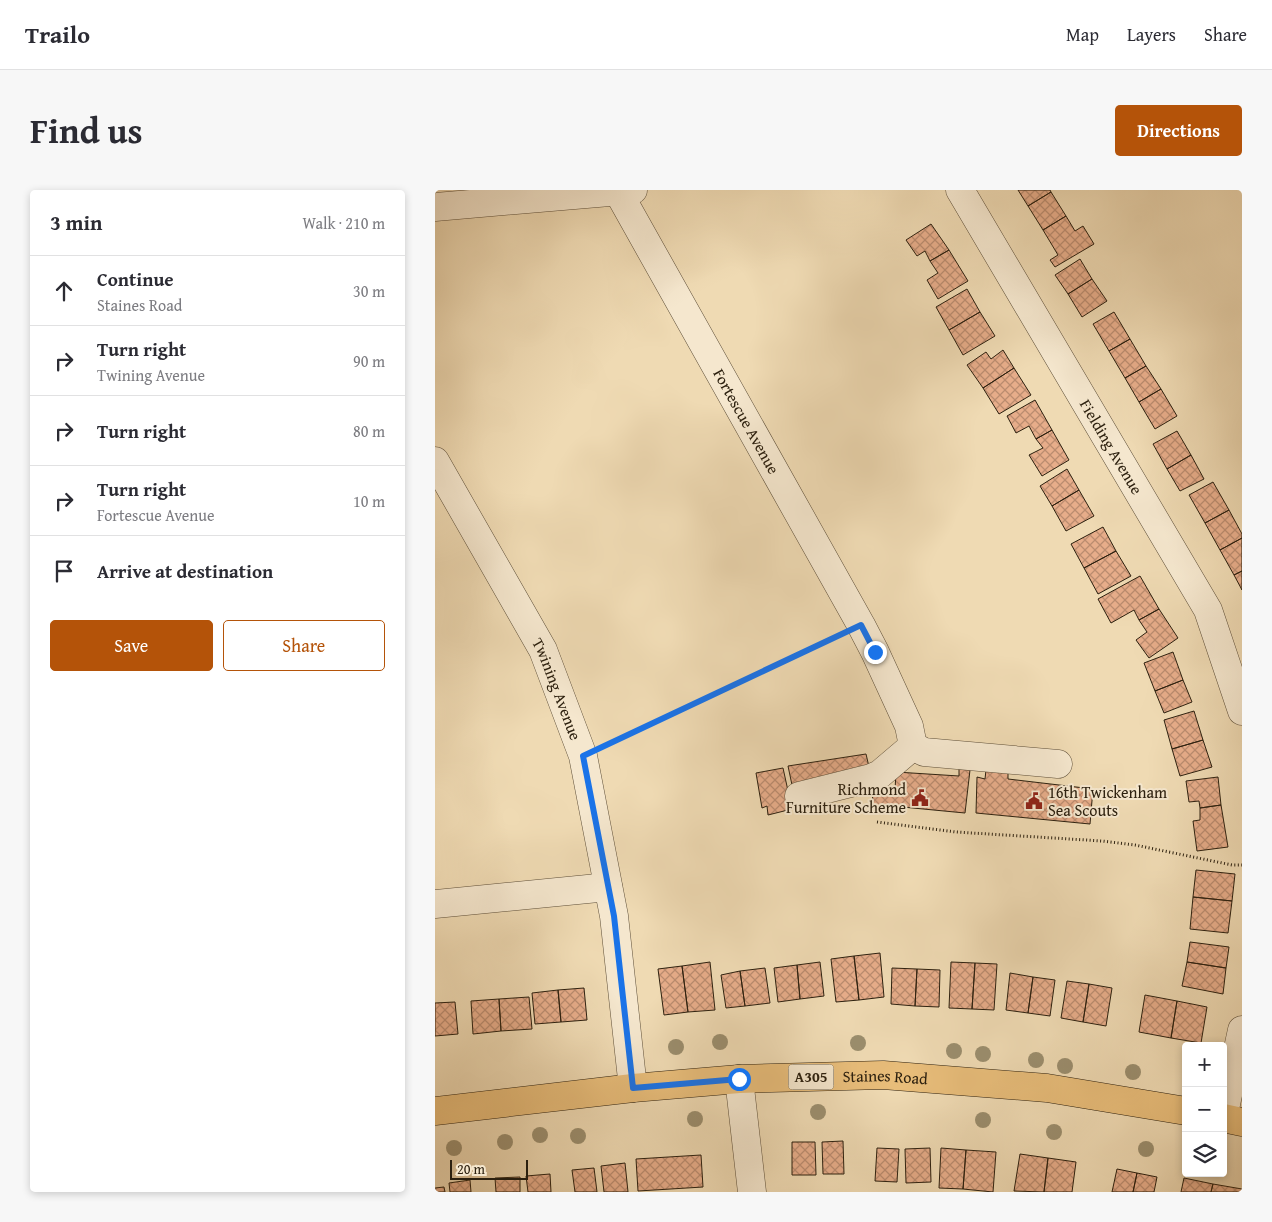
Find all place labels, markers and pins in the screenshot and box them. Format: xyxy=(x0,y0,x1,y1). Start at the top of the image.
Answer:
place label: Richmond Furniture Scheme xyxy=(786,777,906,819)
place label: 16th Twickenham Sea Scouts xyxy=(1048,780,1167,822)
public building icon: Richmond Furniture Scheme xyxy=(910,788,930,808)
public building icon: 16th Twickenham Sea Scouts xyxy=(1024,791,1044,811)

